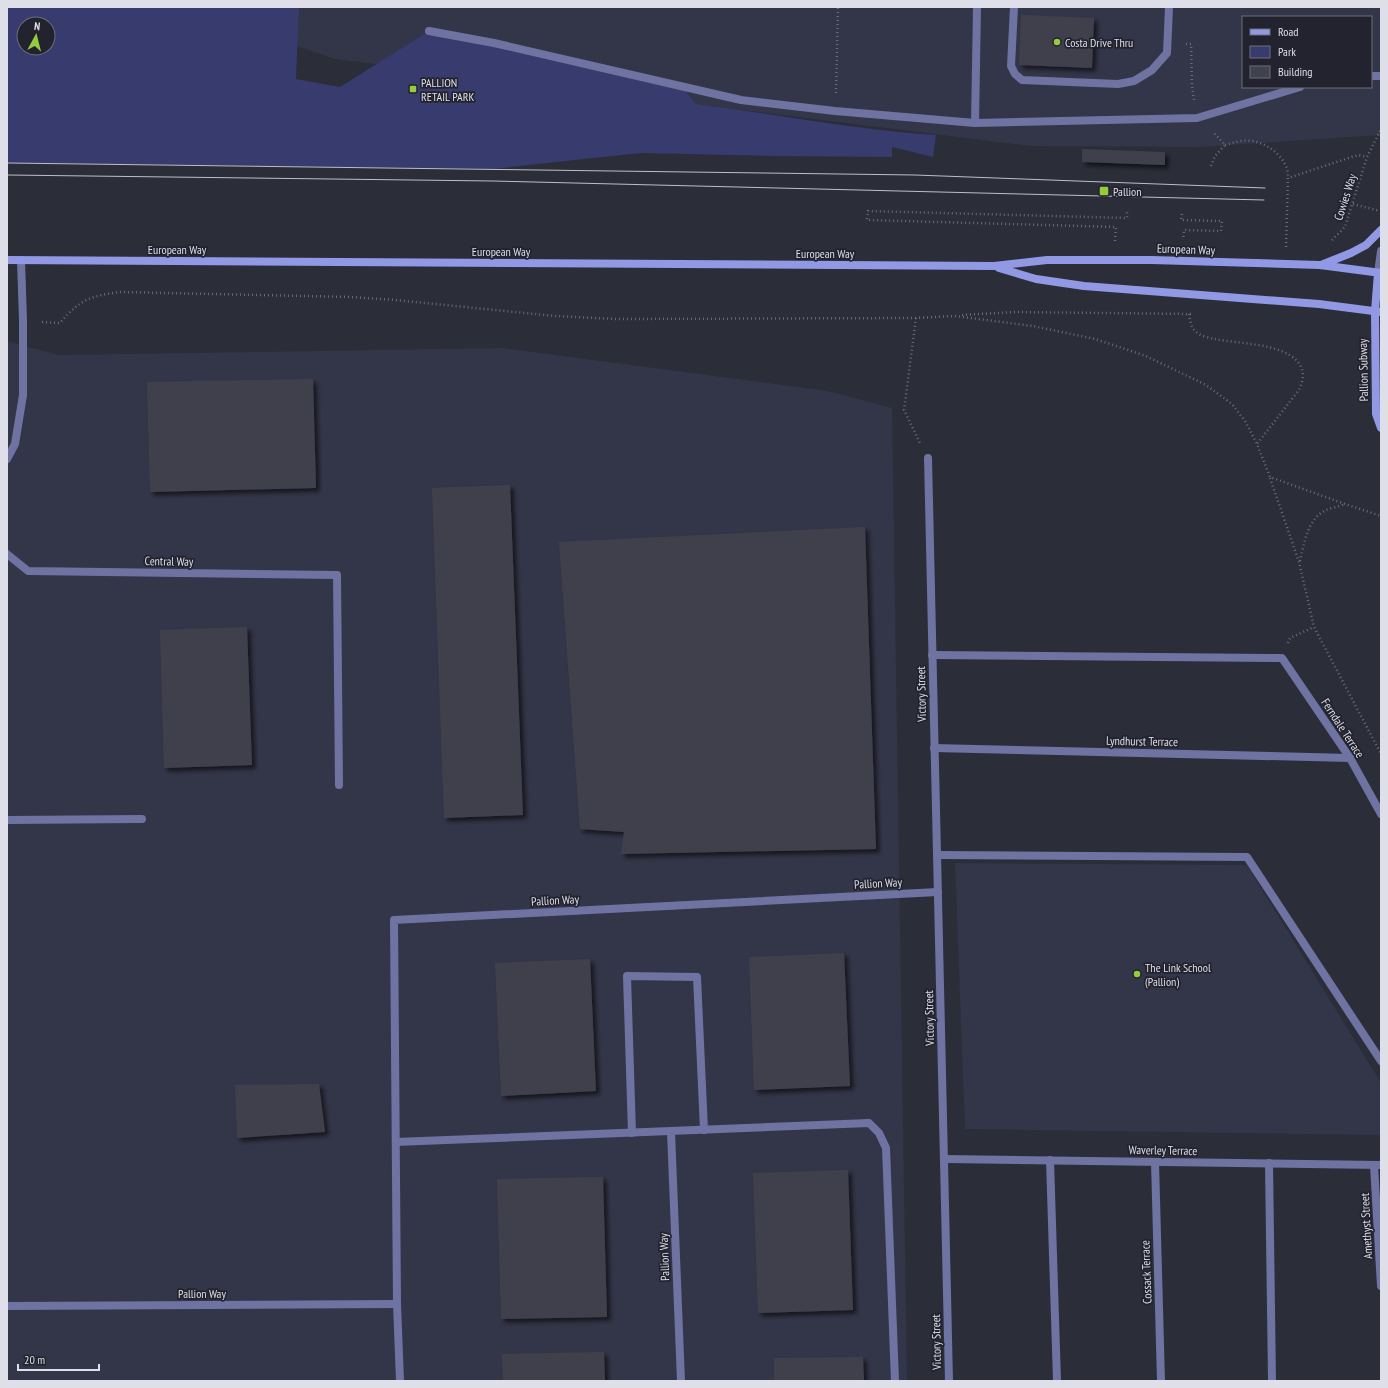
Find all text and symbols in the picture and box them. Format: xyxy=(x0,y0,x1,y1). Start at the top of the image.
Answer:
north arrow xyxy=(16,16,56,56)
legend xyxy=(1242,16,1372,88)
text: N xyxy=(33,19,41,33)
text: Road xyxy=(1278,24,1298,39)
place label: Costa Drive Thru xyxy=(1065,35,1133,50)
marker: Costa Drive Thru xyxy=(1052,37,1062,47)
text: Park xyxy=(1278,44,1296,59)
text: Building xyxy=(1278,64,1313,79)
place label: PALLION RETAIL PARK xyxy=(421,75,474,104)
marker: PALLION RETAIL PARK xyxy=(408,84,418,94)
street label: Cowies Way xyxy=(1330,171,1360,222)
place label: Pallion xyxy=(1113,184,1142,199)
marker: Pallion xyxy=(1098,185,1110,197)
street label: European Way xyxy=(1157,240,1216,258)
street label: European Way xyxy=(148,242,207,257)
street label: European Way xyxy=(472,244,531,259)
street label: European Way xyxy=(796,246,855,261)
street label: Pallion Subway xyxy=(1355,338,1371,402)
street label: Central Way xyxy=(144,553,194,569)
street label: Victory Street xyxy=(913,665,929,723)
street label: Ferndale Terrace xyxy=(1318,695,1368,761)
street label: Lyndhurst Terrace xyxy=(1106,733,1178,749)
street label: Pallion Way xyxy=(854,874,903,892)
street label: Pallion Way xyxy=(531,891,580,909)
place label: The Link School (Pallion) xyxy=(1145,960,1211,989)
marker: The Link School (Pallion) xyxy=(1132,969,1142,979)
street label: Victory Street xyxy=(921,989,937,1047)
street label: Waverley Terrace xyxy=(1128,1142,1198,1158)
street label: Amethyst Street xyxy=(1357,1192,1375,1259)
street label: Pallion Way xyxy=(656,1232,672,1281)
street label: Cossack Terrace xyxy=(1137,1240,1155,1304)
street label: Pallion Way xyxy=(178,1286,226,1301)
street label: Victory Street xyxy=(928,1313,944,1371)
scale bar xyxy=(18,1346,99,1372)
text: 20 m xyxy=(24,1352,45,1367)

